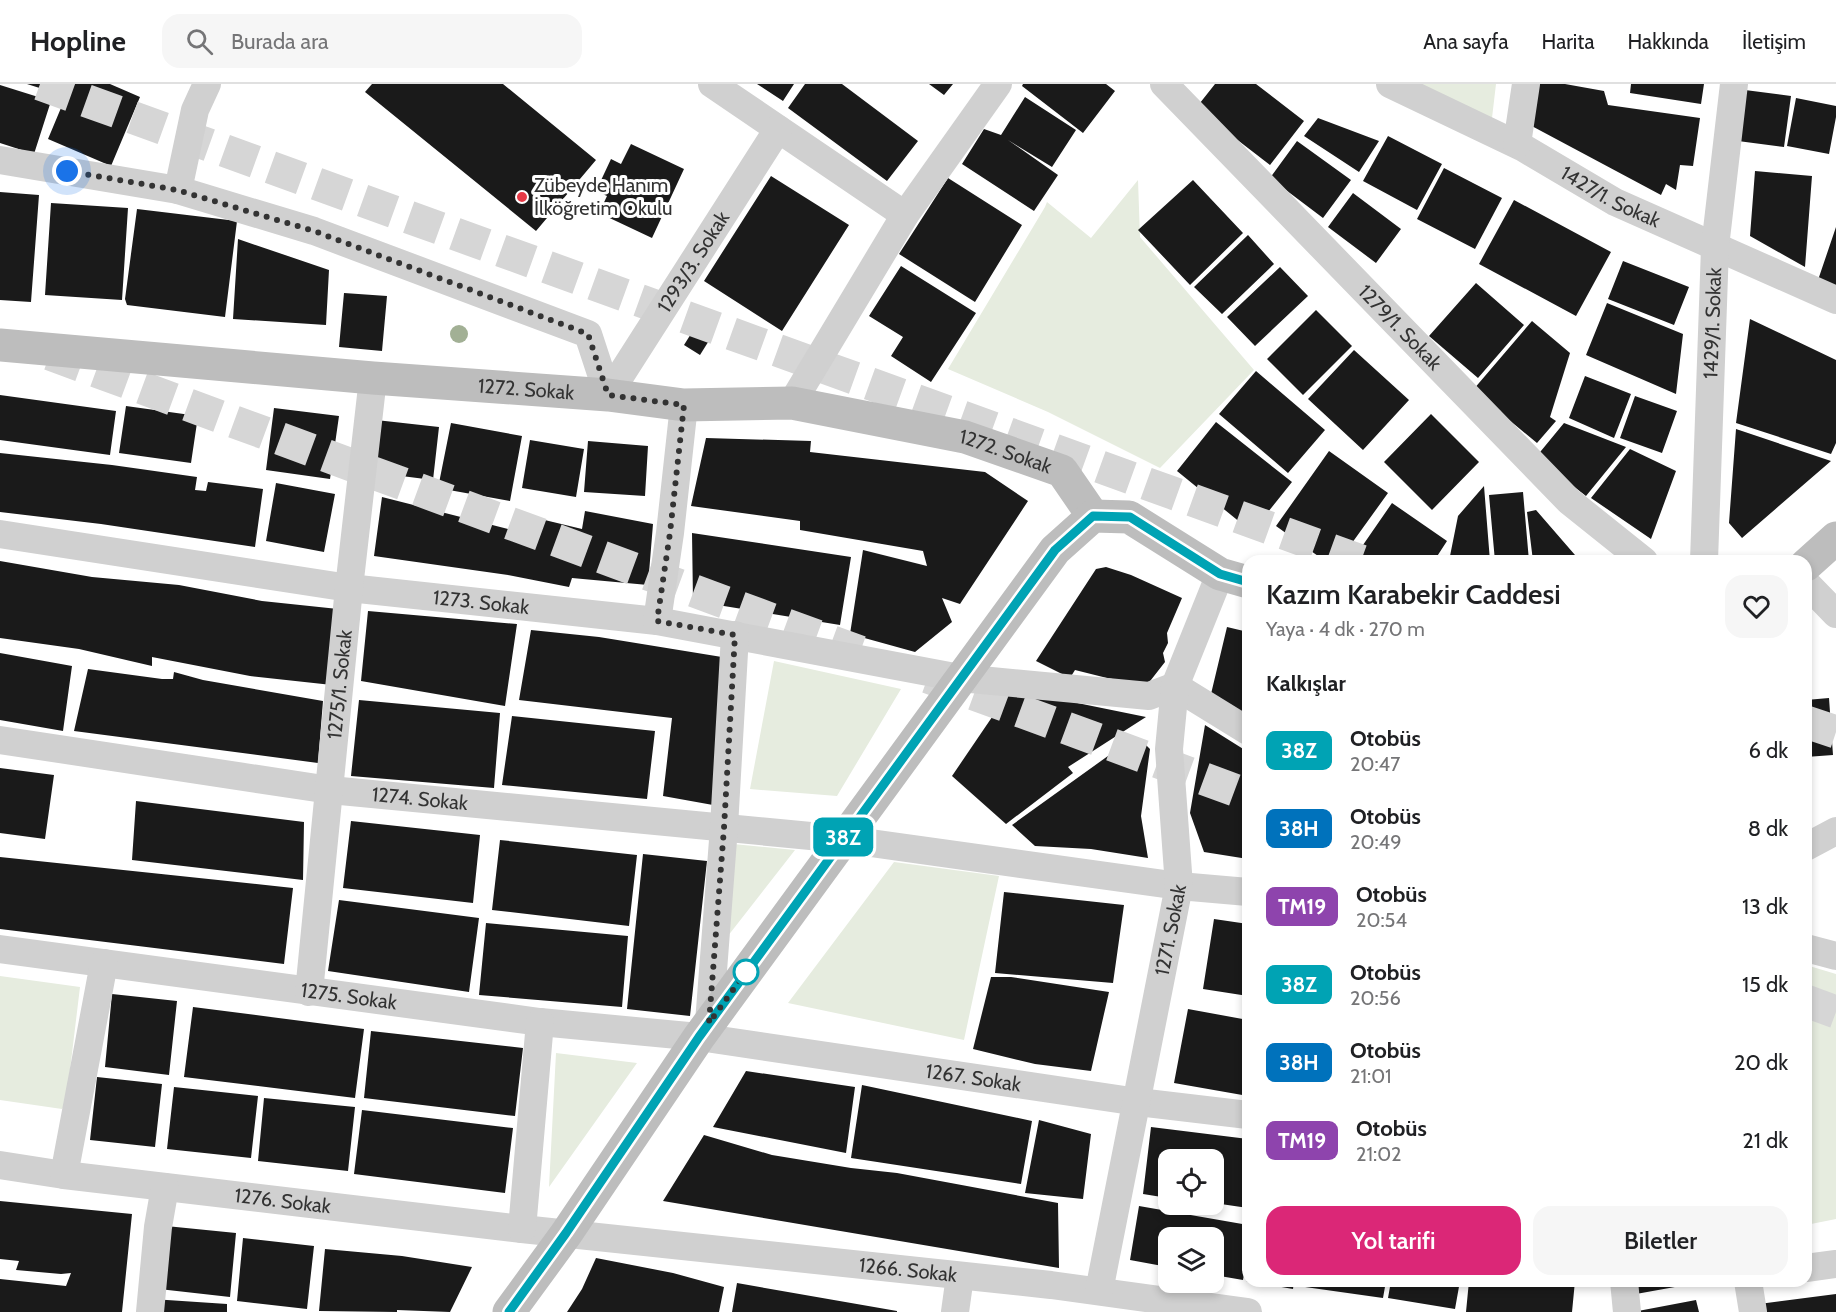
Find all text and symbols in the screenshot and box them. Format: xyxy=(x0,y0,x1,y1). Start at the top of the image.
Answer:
search box xyxy=(162,14,582,68)
text: Hopline xyxy=(30,24,126,58)
icon: search xyxy=(183,25,216,58)
text: Burada ara xyxy=(231,28,329,55)
text: Ana sayfa xyxy=(1423,29,1509,54)
text: Harita xyxy=(1542,29,1594,54)
text: Hakkında xyxy=(1627,29,1709,54)
text: İletişim xyxy=(1742,29,1806,54)
your location xyxy=(52,156,82,186)
street label: 1427/1. Sokak xyxy=(1556,161,1664,233)
place label: Zübeyde Hanım İlköğretim Okulu xyxy=(534,173,673,220)
marker: Zübeyde Hanım İlköğretim Okulu xyxy=(515,190,529,204)
street label: 1293/3. Sokak xyxy=(652,207,734,317)
street label: 1429/1. Sokak xyxy=(1698,267,1726,379)
street label: 1279/1. Sokak xyxy=(1353,279,1447,375)
street label: 1272. Sokak xyxy=(477,374,575,405)
street label: 1272. Sokak xyxy=(958,424,1055,478)
button: heart xyxy=(1725,575,1788,638)
text: Kazım Karabekir Caddesi xyxy=(1266,577,1561,611)
street label: 1273. Sokak xyxy=(432,585,530,619)
text: Yaya · 4 dk · 270 m xyxy=(1266,617,1425,641)
street label: 1275/1. Sokak xyxy=(322,629,357,740)
text: Kalkışlar xyxy=(1266,670,1346,697)
text: Otobüs xyxy=(1350,725,1421,752)
text: 6 dk xyxy=(1748,737,1788,764)
text: 38Z xyxy=(1281,738,1317,763)
text: 20:47 xyxy=(1350,752,1400,776)
street label: 1274. Sokak xyxy=(371,782,469,815)
text: Otobüs xyxy=(1350,803,1421,830)
text: 8 dk xyxy=(1748,815,1788,842)
text: 38H xyxy=(1279,816,1319,841)
line badge: 38Z xyxy=(808,818,878,856)
text: 38Z xyxy=(825,825,861,850)
text: 20:49 xyxy=(1350,830,1402,854)
text: Otobüs xyxy=(1356,881,1427,908)
street label: 1271. Sokak xyxy=(1150,882,1191,978)
text: 13 dk xyxy=(1742,893,1788,920)
text: TM19 xyxy=(1278,894,1326,919)
text: 20:54 xyxy=(1356,908,1407,932)
unlabelled marker xyxy=(733,959,759,985)
text: Otobüs xyxy=(1350,959,1421,986)
text: 15 dk xyxy=(1742,971,1788,998)
text: 38Z xyxy=(1281,972,1317,997)
street label: 1275. Sokak xyxy=(299,978,398,1015)
text: 20:56 xyxy=(1350,986,1401,1010)
text: Otobüs xyxy=(1350,1037,1421,1064)
text: 20 dk xyxy=(1734,1049,1788,1076)
text: 38H xyxy=(1279,1050,1319,1075)
street label: 1267. Sokak xyxy=(924,1059,1023,1097)
text: 21:01 xyxy=(1350,1064,1392,1088)
text: Otobüs xyxy=(1356,1115,1427,1142)
text: 21 dk xyxy=(1742,1127,1788,1154)
text: TM19 xyxy=(1278,1128,1326,1153)
text: 21:02 xyxy=(1356,1142,1402,1166)
map controls xyxy=(1158,1149,1224,1293)
button: locate xyxy=(1158,1149,1224,1215)
street label: 1276. Sokak xyxy=(233,1183,332,1218)
button: Yol tarifi xyxy=(1266,1206,1521,1275)
button: Biletler xyxy=(1533,1206,1788,1275)
button: layers xyxy=(1158,1227,1224,1293)
street label: 1266. Sokak xyxy=(858,1253,958,1287)

